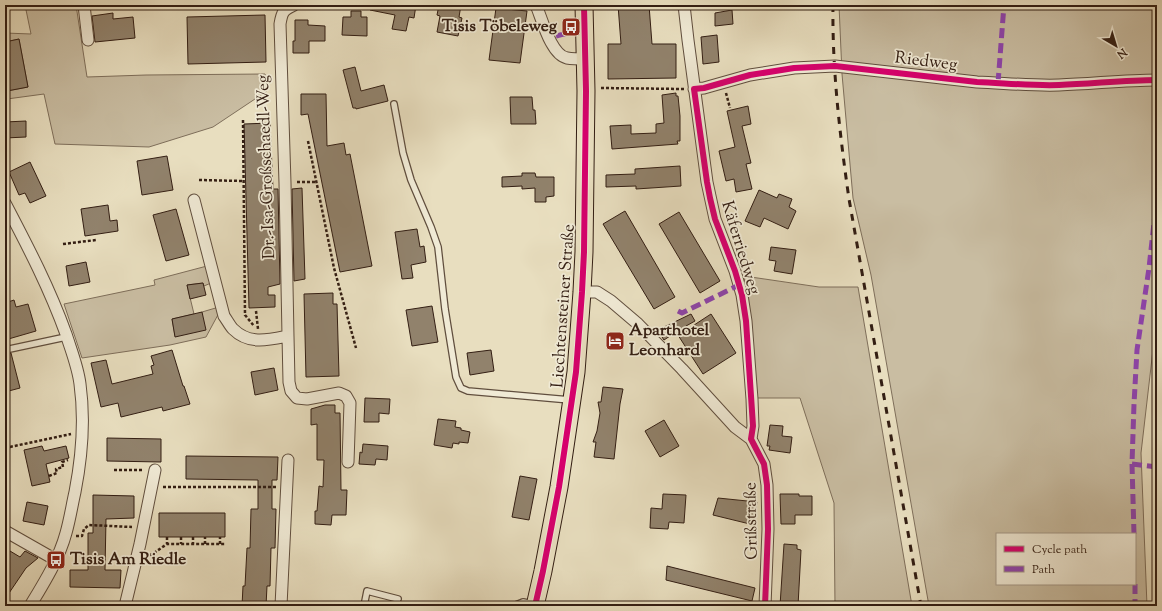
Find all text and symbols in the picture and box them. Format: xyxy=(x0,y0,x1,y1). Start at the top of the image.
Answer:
place label: Tisis Töbeleweg xyxy=(442,15,558,39)
bus stop icon: Tisis Töbeleweg xyxy=(560,16,582,38)
north arrow xyxy=(1096,26,1136,66)
text: N xyxy=(1113,43,1131,62)
street label: Riedweg xyxy=(893,46,959,78)
street label: Dr.-Isa-Großschaedl-Weg xyxy=(252,74,282,260)
street label: Käferriedweg xyxy=(714,198,766,298)
street label: Liechtensteiner Straße xyxy=(546,223,582,389)
place label: Aparthotel Leonhard xyxy=(629,319,710,363)
hotel icon: Aparthotel Leonhard xyxy=(604,330,626,352)
street label: Grißstraße xyxy=(739,482,765,560)
legend xyxy=(996,533,1136,585)
text: Cycle path xyxy=(1032,541,1087,559)
place label: Tisis Am Riedle xyxy=(70,548,186,572)
bus stop icon: Tisis Am Riedle xyxy=(45,549,67,571)
text: Path xyxy=(1032,561,1055,579)

